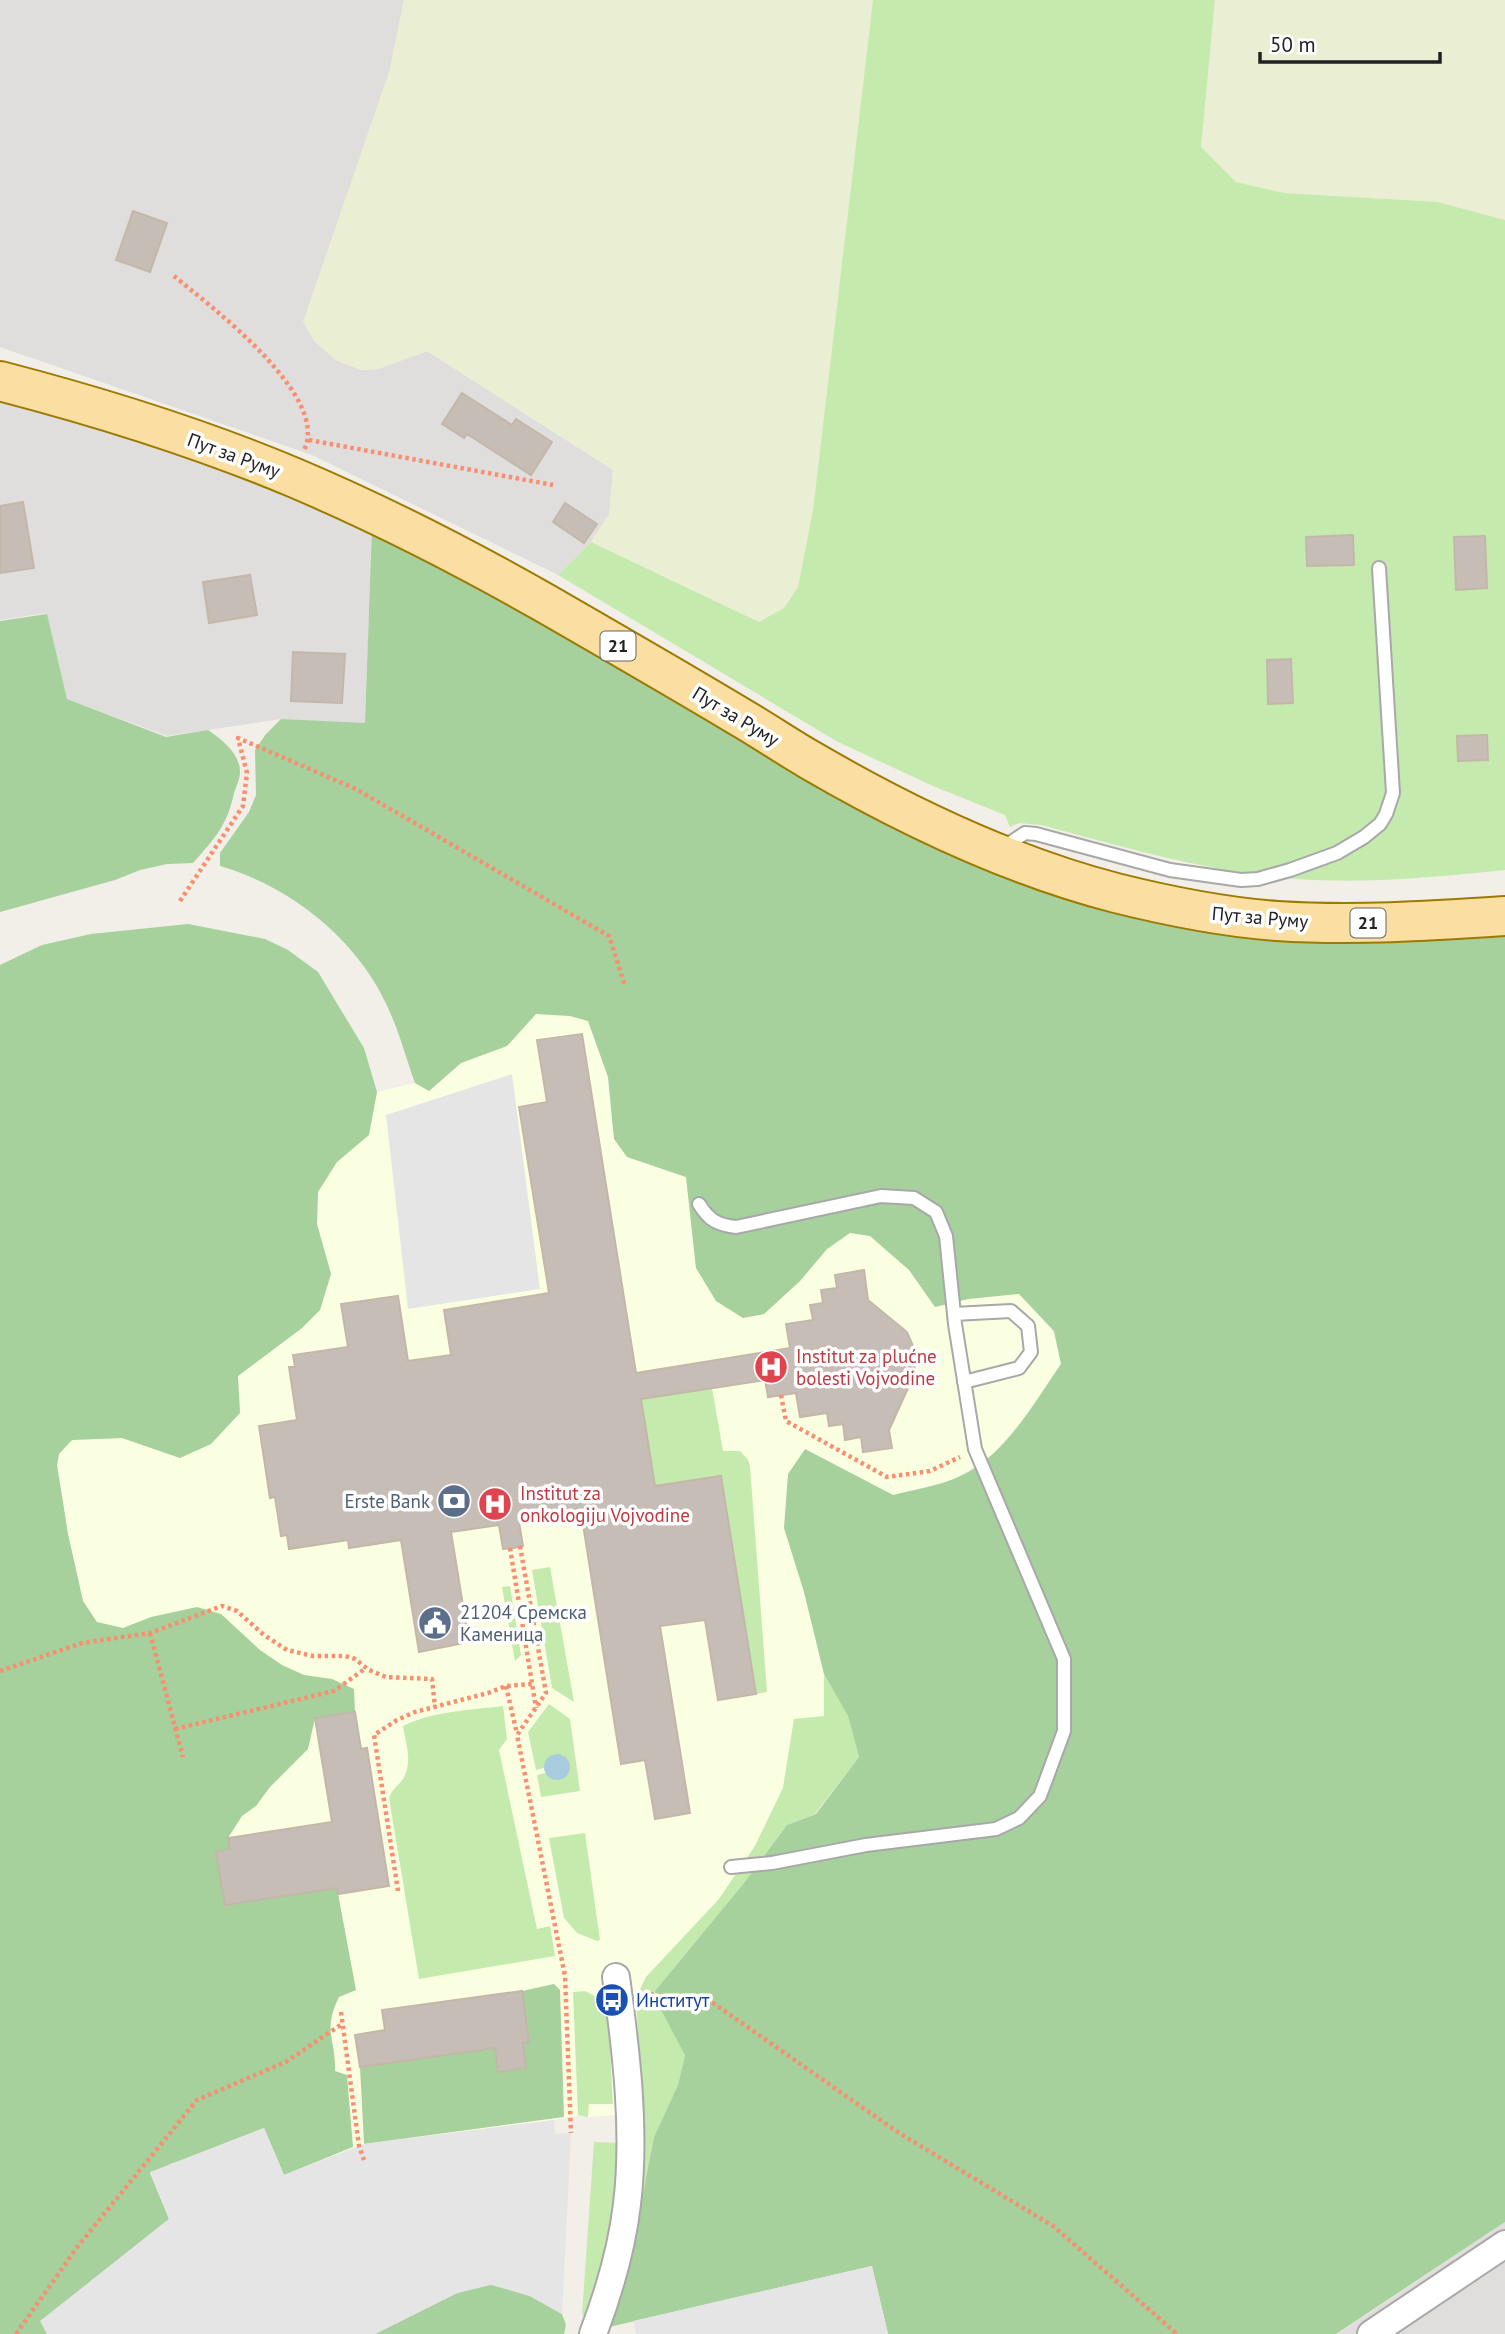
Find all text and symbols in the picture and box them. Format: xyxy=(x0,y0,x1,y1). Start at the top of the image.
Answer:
scale bar xyxy=(1260,21,1440,65)
text: 50 m xyxy=(1270,31,1316,58)
street label: Пут за Руму xyxy=(184,427,284,483)
road number: 21 xyxy=(600,632,636,660)
street label: Пут за Руму xyxy=(688,681,784,751)
street label: Пут за Руму xyxy=(1211,901,1309,933)
road number: 21 xyxy=(1350,908,1386,938)
place label: Institut za plućne bolesti Vojvodine xyxy=(796,1344,937,1390)
hospital icon: Institut za plućne bolesti Vojvodine xyxy=(752,1348,790,1386)
place label: Institut za onkologiju Vojvodine xyxy=(520,1481,690,1527)
bank icon: Erste Bank xyxy=(435,1482,473,1520)
hospital icon: Institut za onkologiju Vojvodine xyxy=(476,1485,514,1523)
place label: Erste Bank xyxy=(344,1489,430,1513)
place label: 21204 Сремска Каменица xyxy=(460,1600,587,1646)
public building icon: 21204 Сремска Каменица xyxy=(416,1604,454,1642)
bus stop icon: Институт xyxy=(593,1981,631,2019)
place label: Институт xyxy=(636,1988,710,2012)

